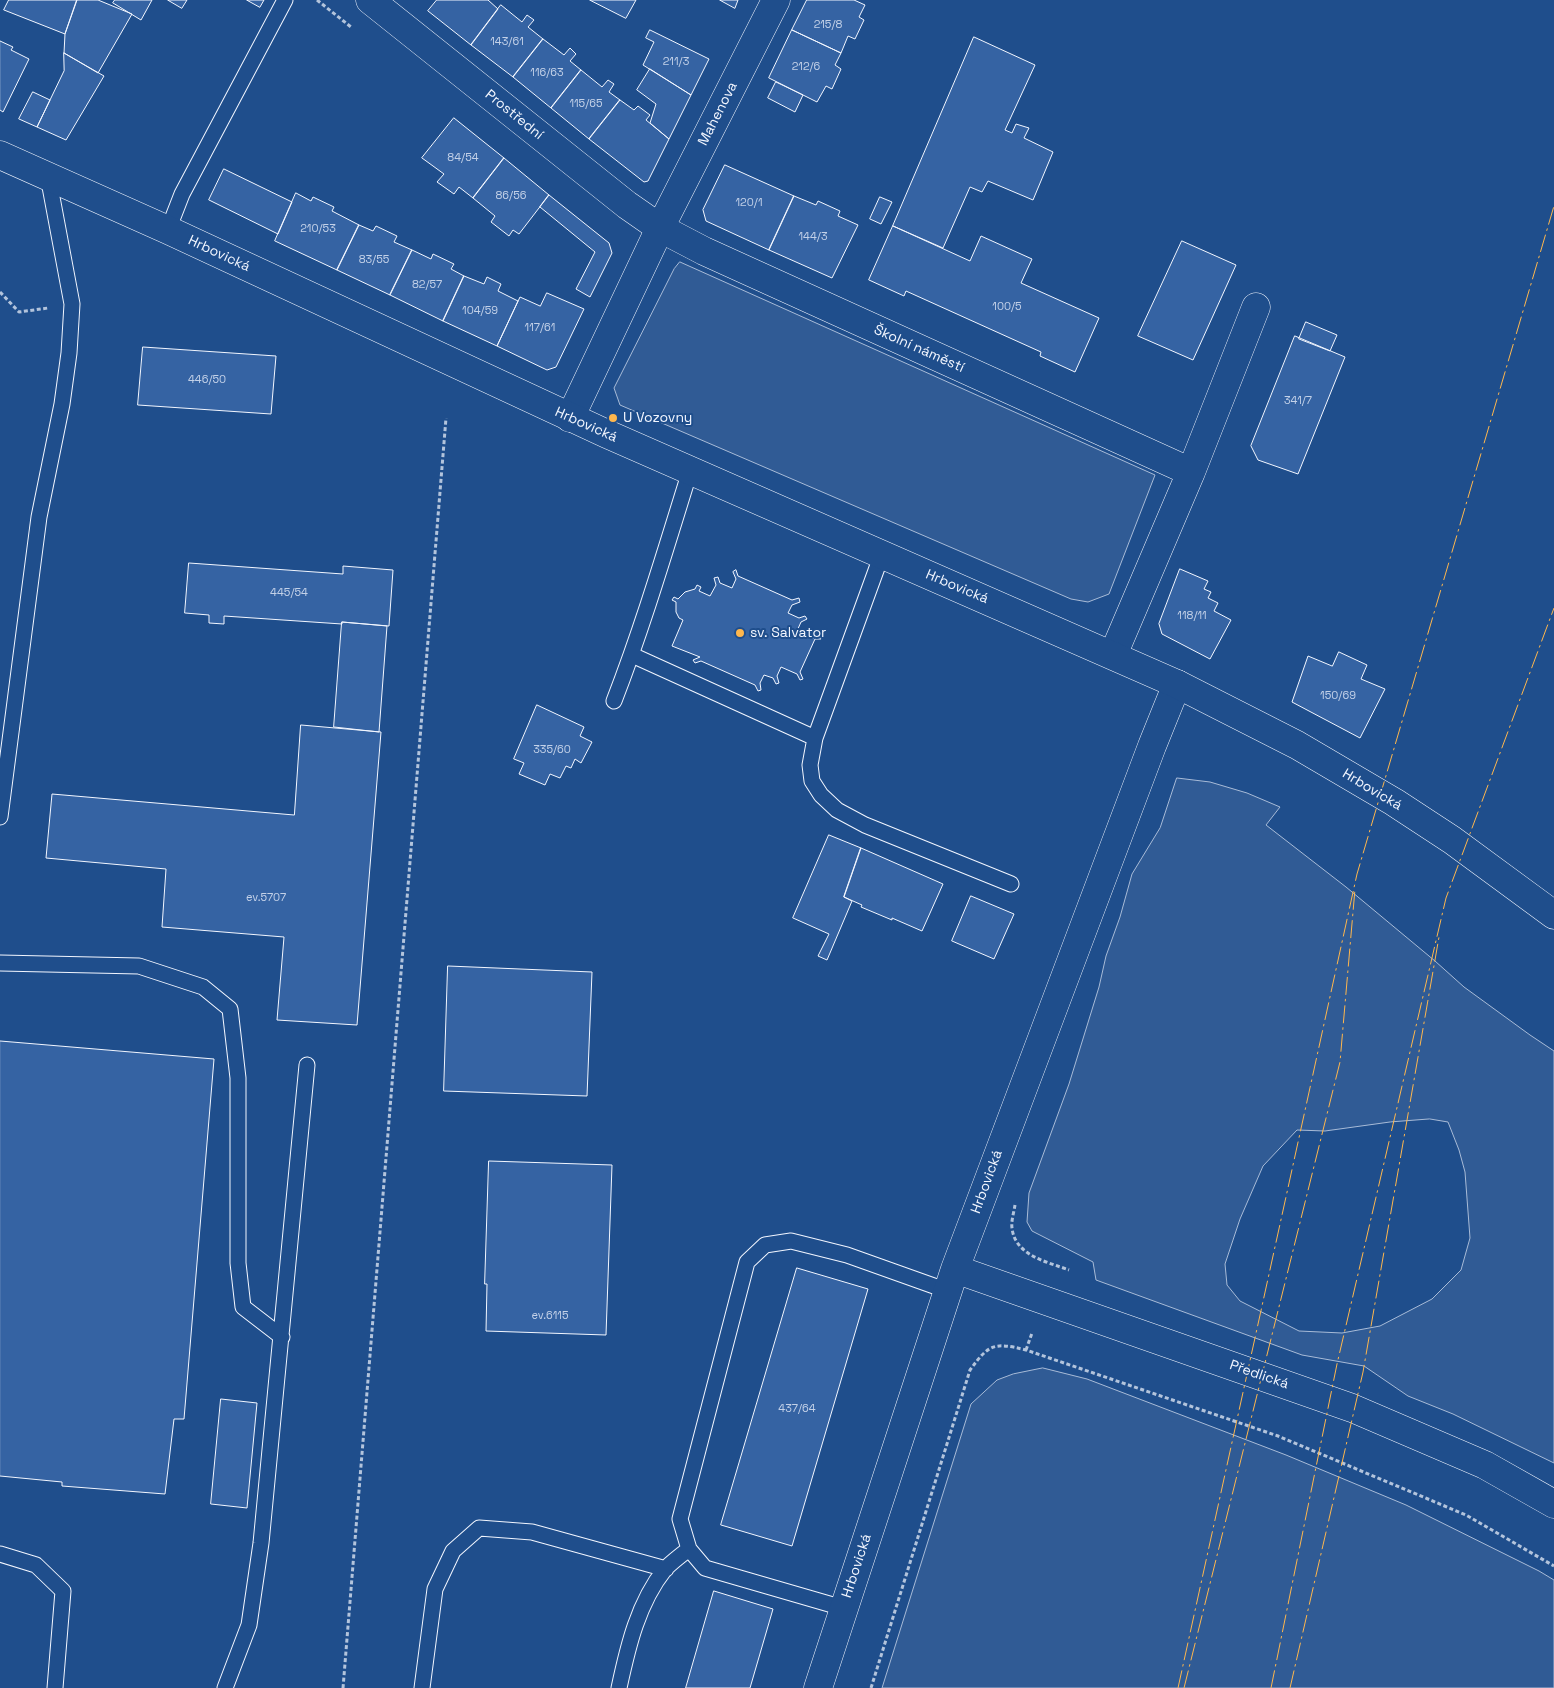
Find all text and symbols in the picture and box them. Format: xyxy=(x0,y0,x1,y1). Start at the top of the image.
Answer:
house number: 215/8 xyxy=(814,18,842,32)
house number: 143/61 xyxy=(490,35,524,49)
house number: 211/3 xyxy=(663,55,689,69)
house number: 212/6 xyxy=(792,60,820,74)
house number: 116/63 xyxy=(530,66,564,80)
street label: Mahenova xyxy=(695,79,741,149)
street label: Prostřední xyxy=(481,86,547,144)
house number: 115/65 xyxy=(569,97,603,111)
house number: 84/54 xyxy=(447,151,479,165)
house number: 86/56 xyxy=(496,189,526,203)
house number: 120/1 xyxy=(736,196,762,210)
house number: 210/53 xyxy=(300,222,336,236)
house number: 144/3 xyxy=(798,230,828,244)
street label: Hrbovická xyxy=(185,232,253,276)
house number: 83/55 xyxy=(359,253,389,267)
house number: 82/57 xyxy=(412,278,442,292)
house number: 100/5 xyxy=(992,300,1022,314)
house number: 104/59 xyxy=(462,304,498,318)
house number: 117/61 xyxy=(525,321,555,335)
street label: Školní náměstí xyxy=(871,322,967,376)
house number: 446/50 xyxy=(188,373,226,387)
house number: 341/7 xyxy=(1284,394,1312,408)
street label: Hrbovická xyxy=(552,404,620,446)
place label: U Vozovny xyxy=(623,410,692,426)
marker: U Vozovny xyxy=(607,412,619,424)
street label: Hrbovická xyxy=(923,566,991,608)
house number: 445/54 xyxy=(270,586,308,600)
house number: 118/11 xyxy=(1177,609,1207,623)
place label: sv. Salvator xyxy=(750,625,826,641)
marker: sv. Salvator xyxy=(734,627,746,639)
house number: 150/69 xyxy=(1320,689,1356,703)
house number: 335/60 xyxy=(533,743,571,757)
street label: Hrbovická xyxy=(1339,766,1405,814)
house number: ev.5707 xyxy=(246,891,286,905)
street label: Hrbovická xyxy=(968,1148,1006,1216)
house number: ev.6115 xyxy=(532,1309,568,1323)
street label: Předlická xyxy=(1227,1357,1291,1393)
house number: 437/64 xyxy=(778,1402,816,1416)
street label: Hrbovická xyxy=(839,1532,875,1600)

